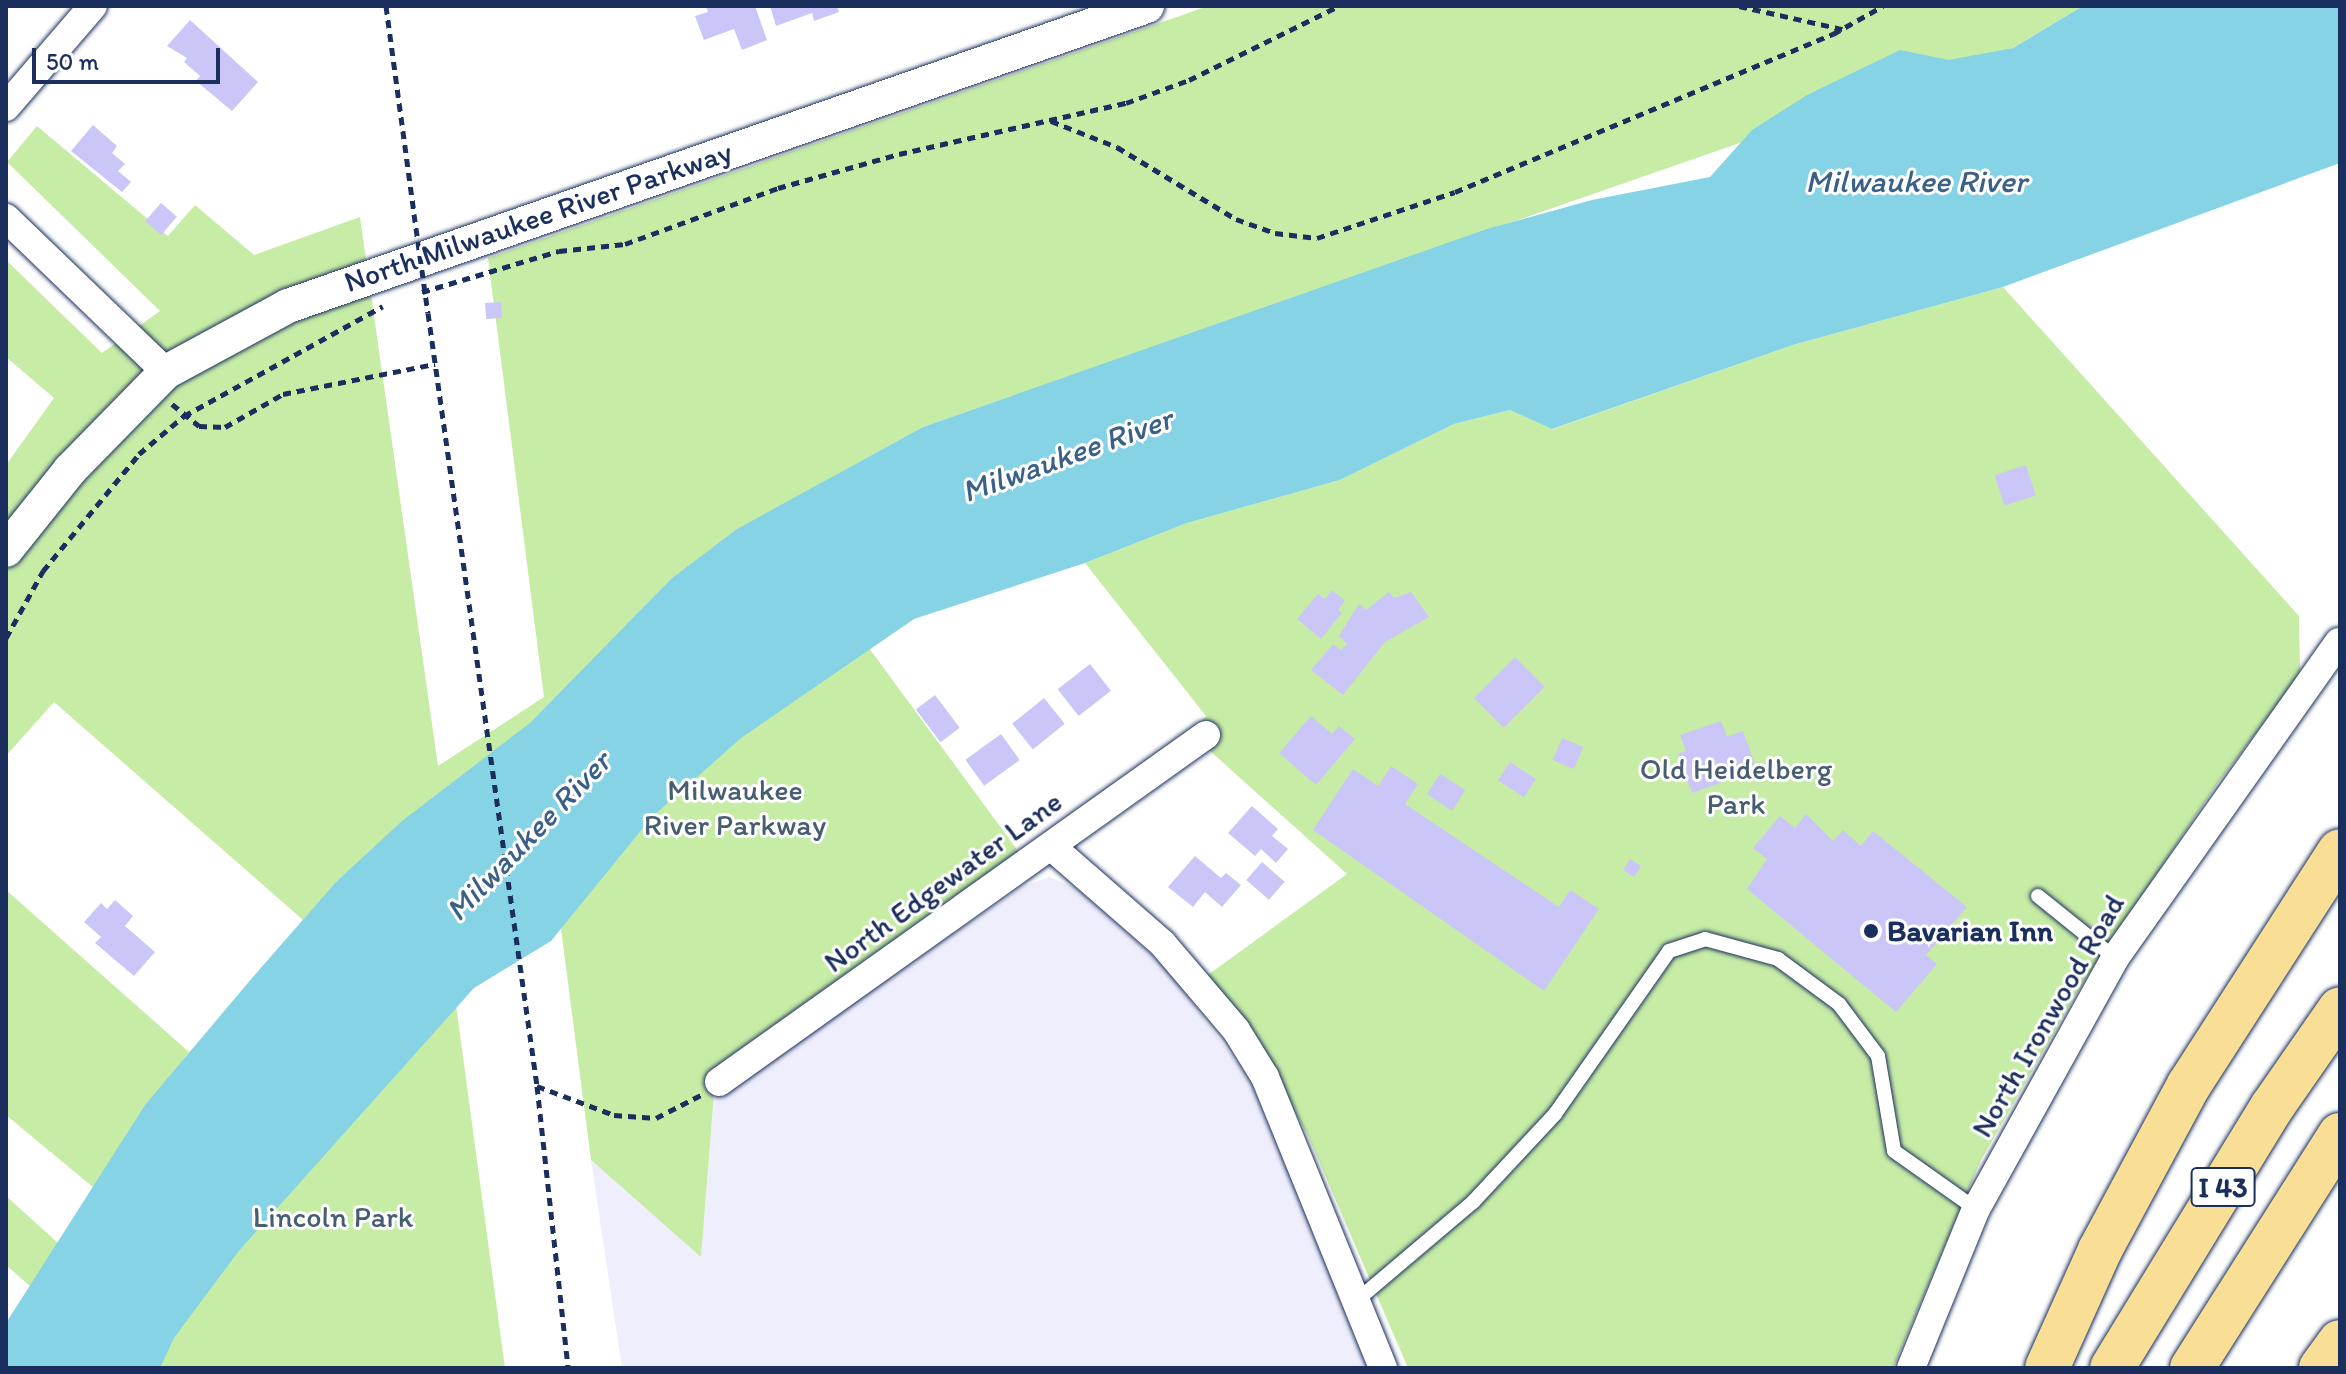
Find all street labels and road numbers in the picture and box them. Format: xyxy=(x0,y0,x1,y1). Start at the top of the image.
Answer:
street label: North Milwaukee River Parkway xyxy=(341,134,735,300)
street label: North Edgewater Lane xyxy=(817,784,1069,980)
street label: North Ironwood Road xyxy=(1964,888,2132,1144)
road number: I 43 xyxy=(2189,1163,2257,1211)

